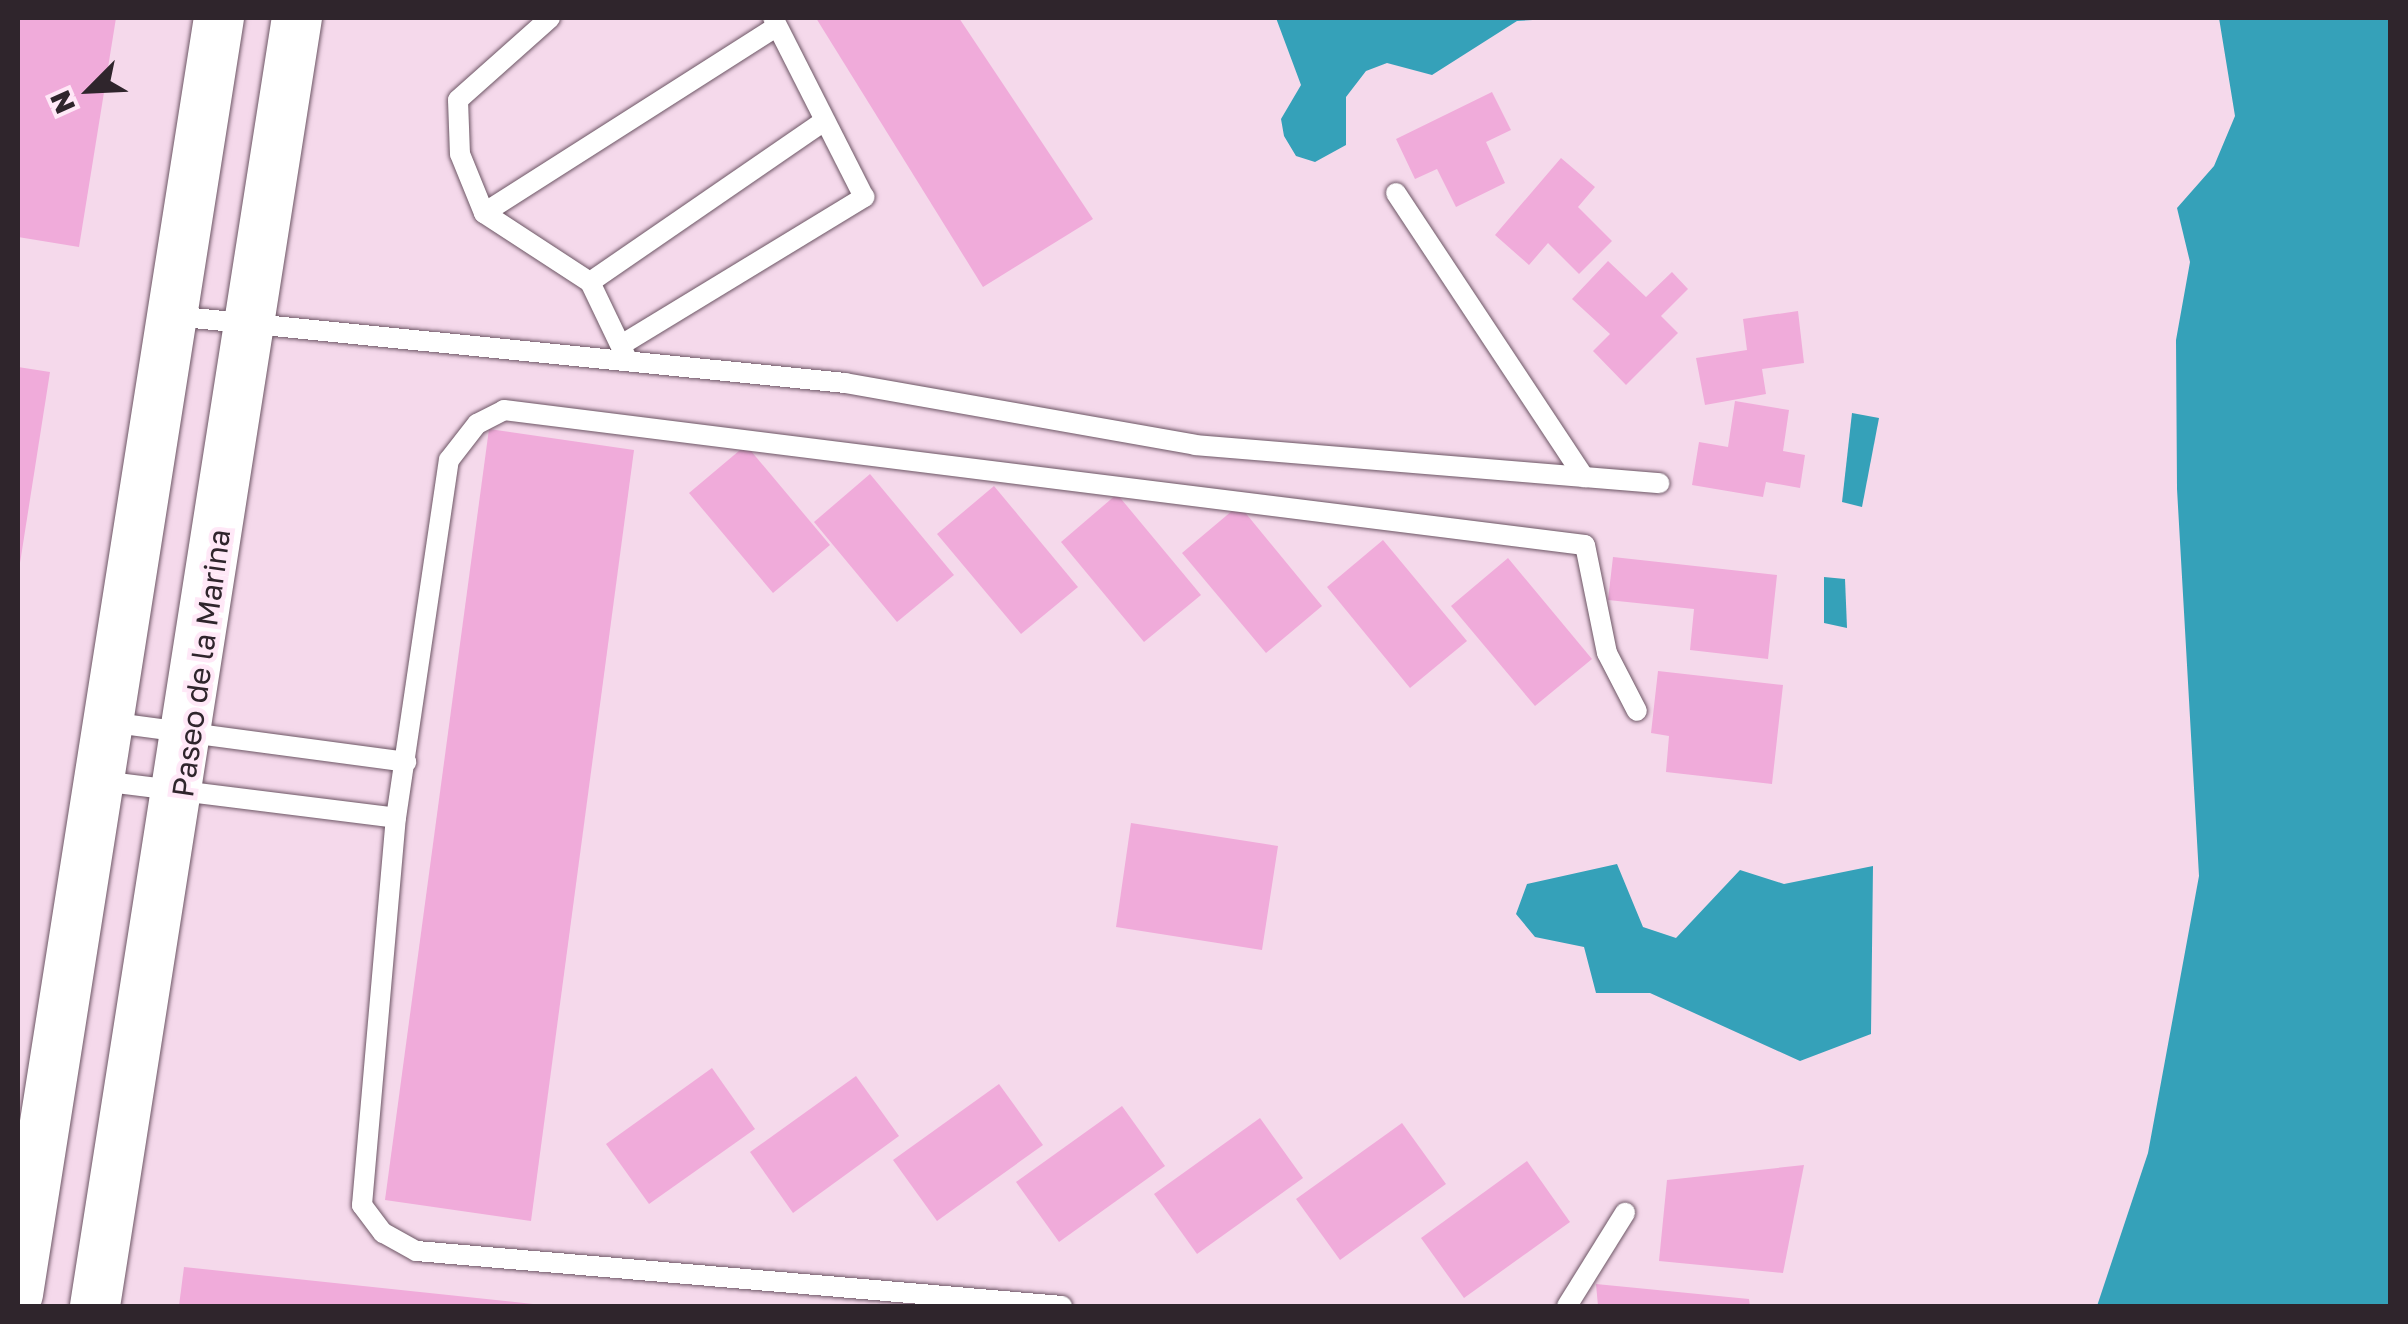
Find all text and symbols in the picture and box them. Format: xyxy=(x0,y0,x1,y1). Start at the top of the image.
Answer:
north arrow xyxy=(40,40,140,140)
text: N xyxy=(43,86,82,119)
street label: Paseo de la Marina xyxy=(164,527,238,799)

